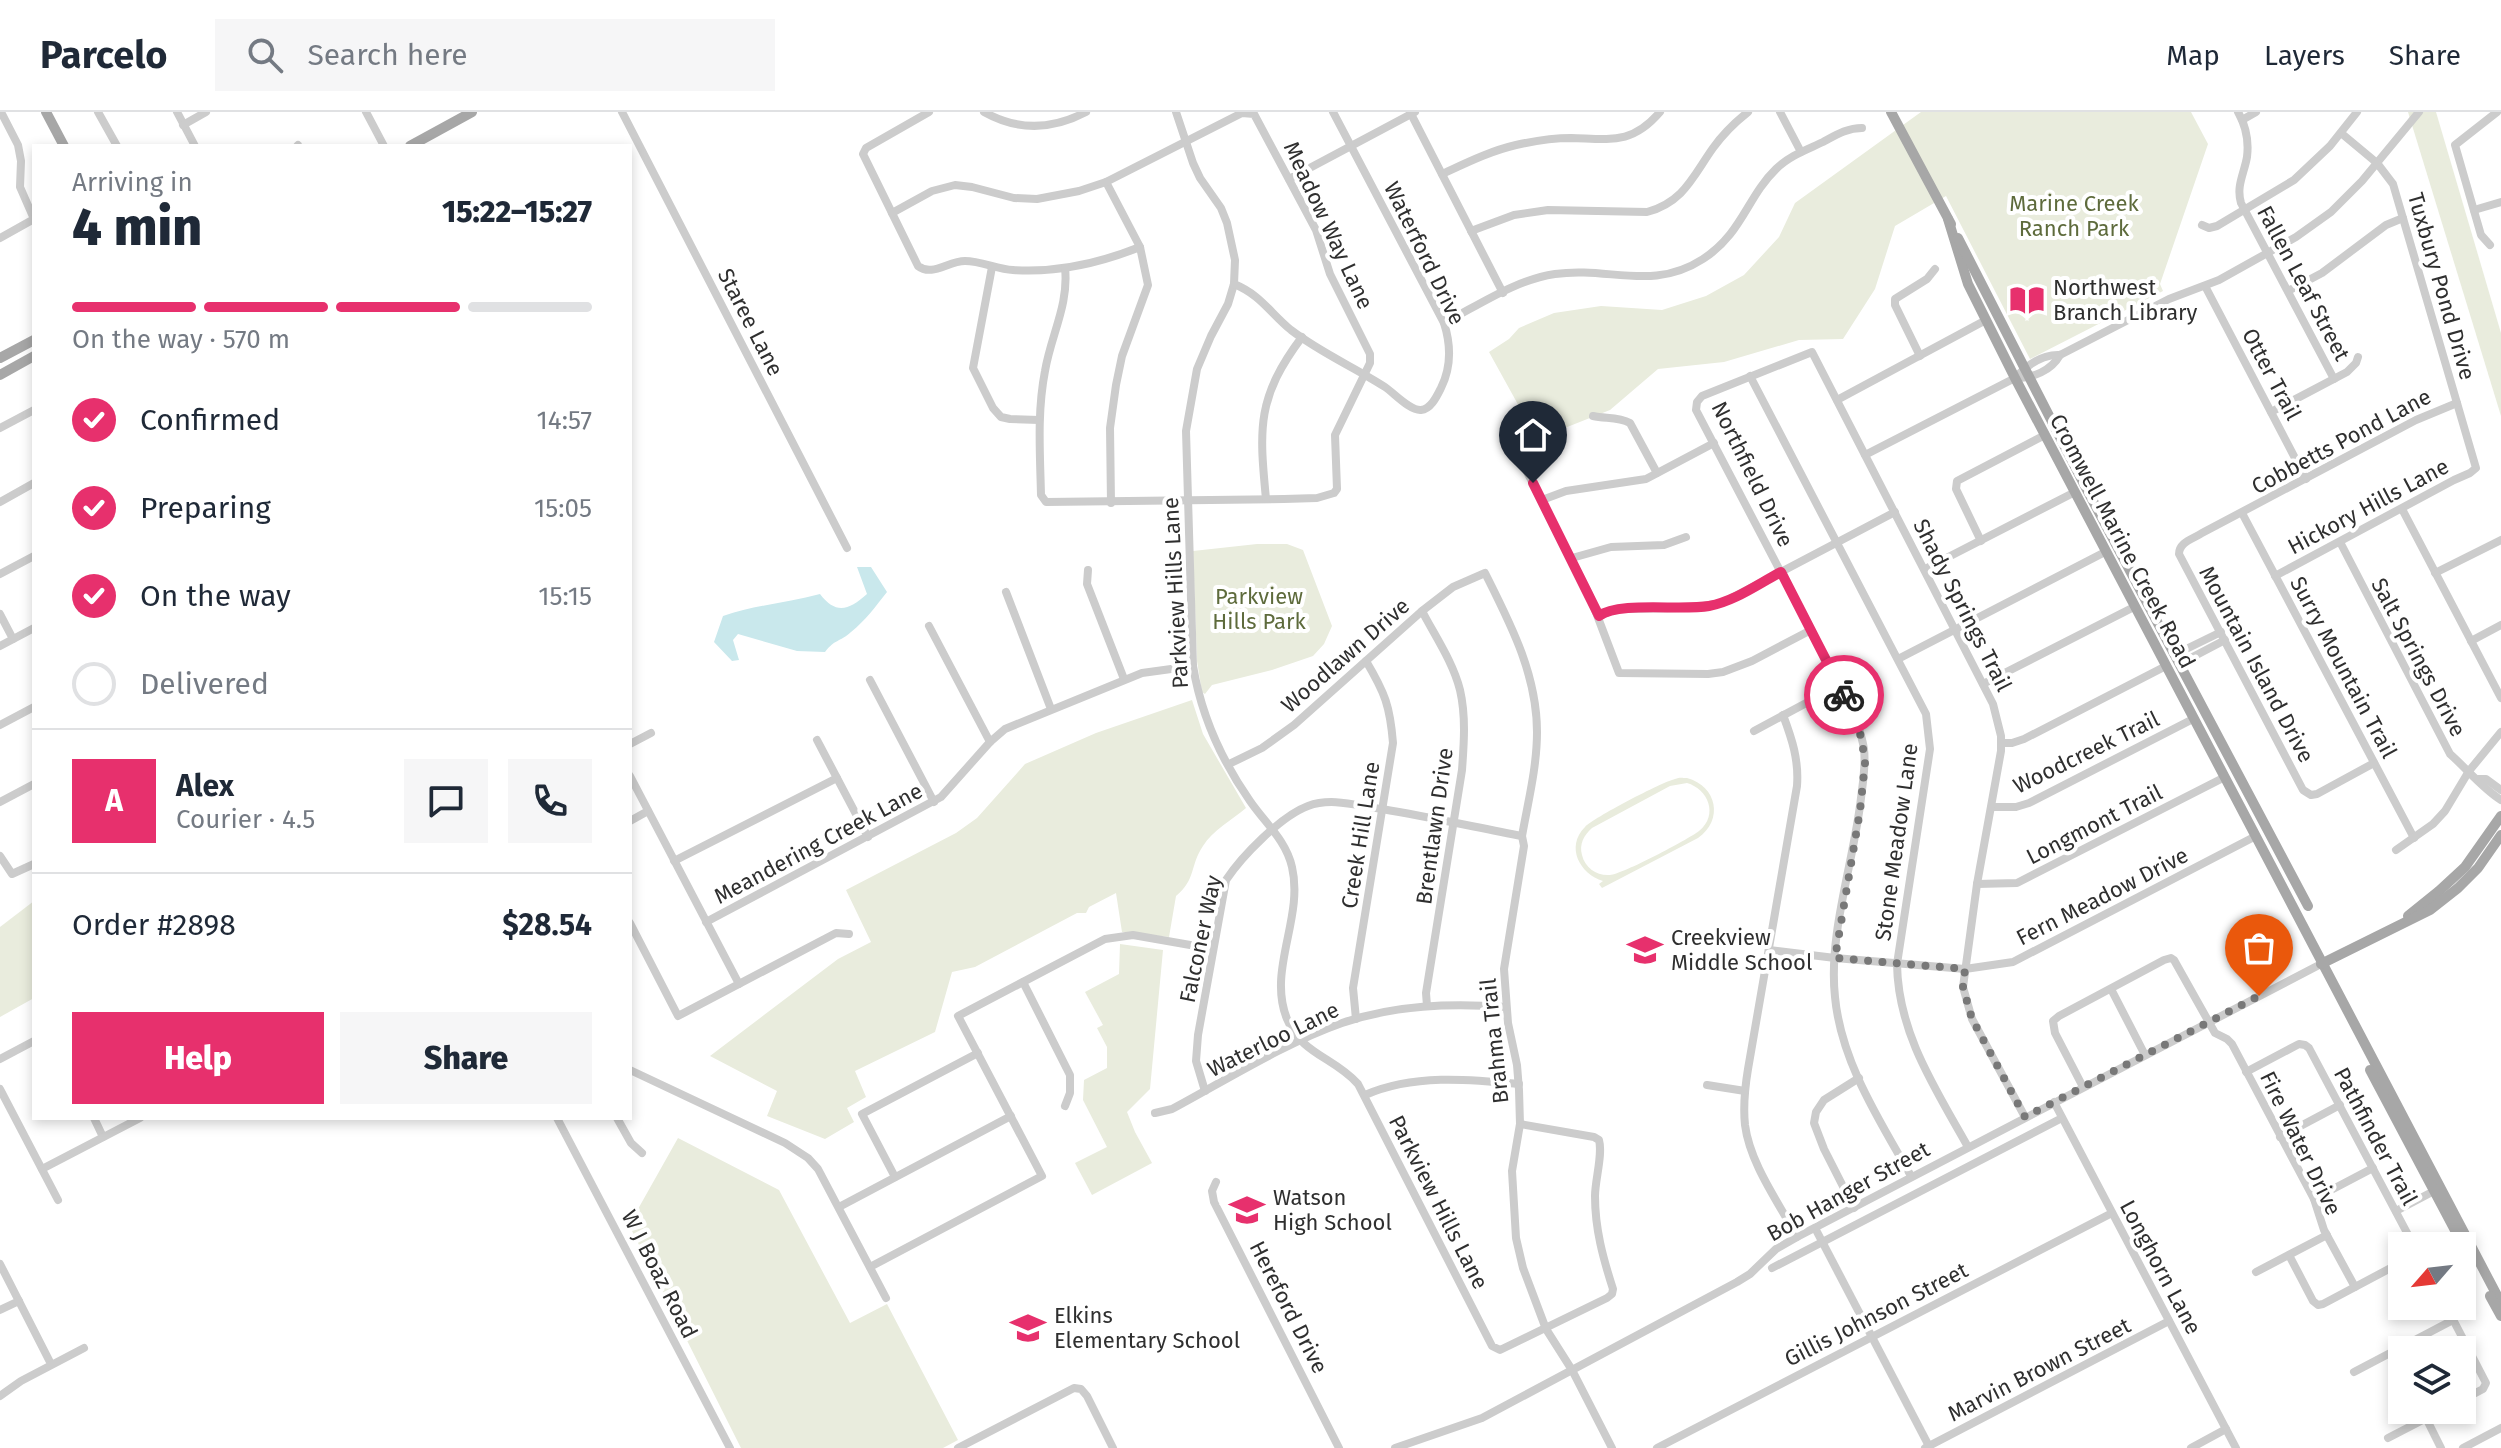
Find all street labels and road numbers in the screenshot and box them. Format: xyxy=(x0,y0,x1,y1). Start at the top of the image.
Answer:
street label: Meadow Way Lane xyxy=(1278,137,1379,313)
street label: Waterford Drive xyxy=(1378,177,1471,329)
street label: Tuxbury Pond Drive xyxy=(2402,189,2481,383)
street label: Fallen Leaf Street xyxy=(2251,201,2356,365)
street label: Staree Lane xyxy=(712,264,789,380)
street label: Otter Trail xyxy=(2236,324,2307,425)
street label: Cobbetts Pond Lane xyxy=(2247,383,2436,500)
street label: Northfield Drive xyxy=(1706,397,1799,551)
street label: Cromwell Marine Creek Road xyxy=(2044,409,2201,673)
street label: Hickory Hills Lane xyxy=(2283,453,2453,560)
street label: Parkview Hills Lane xyxy=(1157,497,1194,689)
street label: Shady Springs Trail xyxy=(1907,515,2018,696)
street label: Mountain Island Drive xyxy=(2193,561,2320,767)
street label: Surry Mountain Trail xyxy=(2284,572,2403,763)
street label: Salt Springs Drive xyxy=(2365,573,2472,741)
street label: Woodlawn Drive xyxy=(1276,592,1415,718)
street label: Woodcreek Trail xyxy=(2009,705,2164,799)
street label: Stone Meadow Lane xyxy=(1869,742,1924,943)
street label: Brentlawn Drive xyxy=(1410,746,1459,906)
street label: Creek Hill Lane xyxy=(1336,760,1385,910)
street label: Meandering Creek Lane xyxy=(709,777,927,910)
street label: Longmont Trail xyxy=(2022,779,2167,870)
street label: Fern Meadow Drive xyxy=(2012,841,2193,951)
street label: Falconer Way xyxy=(1174,873,1227,1005)
street label: Brahma Trail xyxy=(1475,977,1514,1105)
street label: Waterloo Lane xyxy=(1203,996,1343,1083)
street label: Pathfinder Trail xyxy=(2328,1063,2423,1210)
street label: Fire Water Drive xyxy=(2254,1067,2347,1220)
street label: Parkview Hills Lane xyxy=(1383,1111,1494,1294)
street label: Bob Hanger Street xyxy=(1762,1135,1934,1247)
street label: Longhorn Lane xyxy=(2114,1195,2207,1339)
street label: W J Boaz Road xyxy=(616,1205,704,1343)
street label: Hereford Drive xyxy=(1244,1236,1334,1378)
street label: Gillis Johnson Street xyxy=(1780,1257,1972,1372)
street label: Marvin Brown Street xyxy=(1943,1312,2135,1427)

